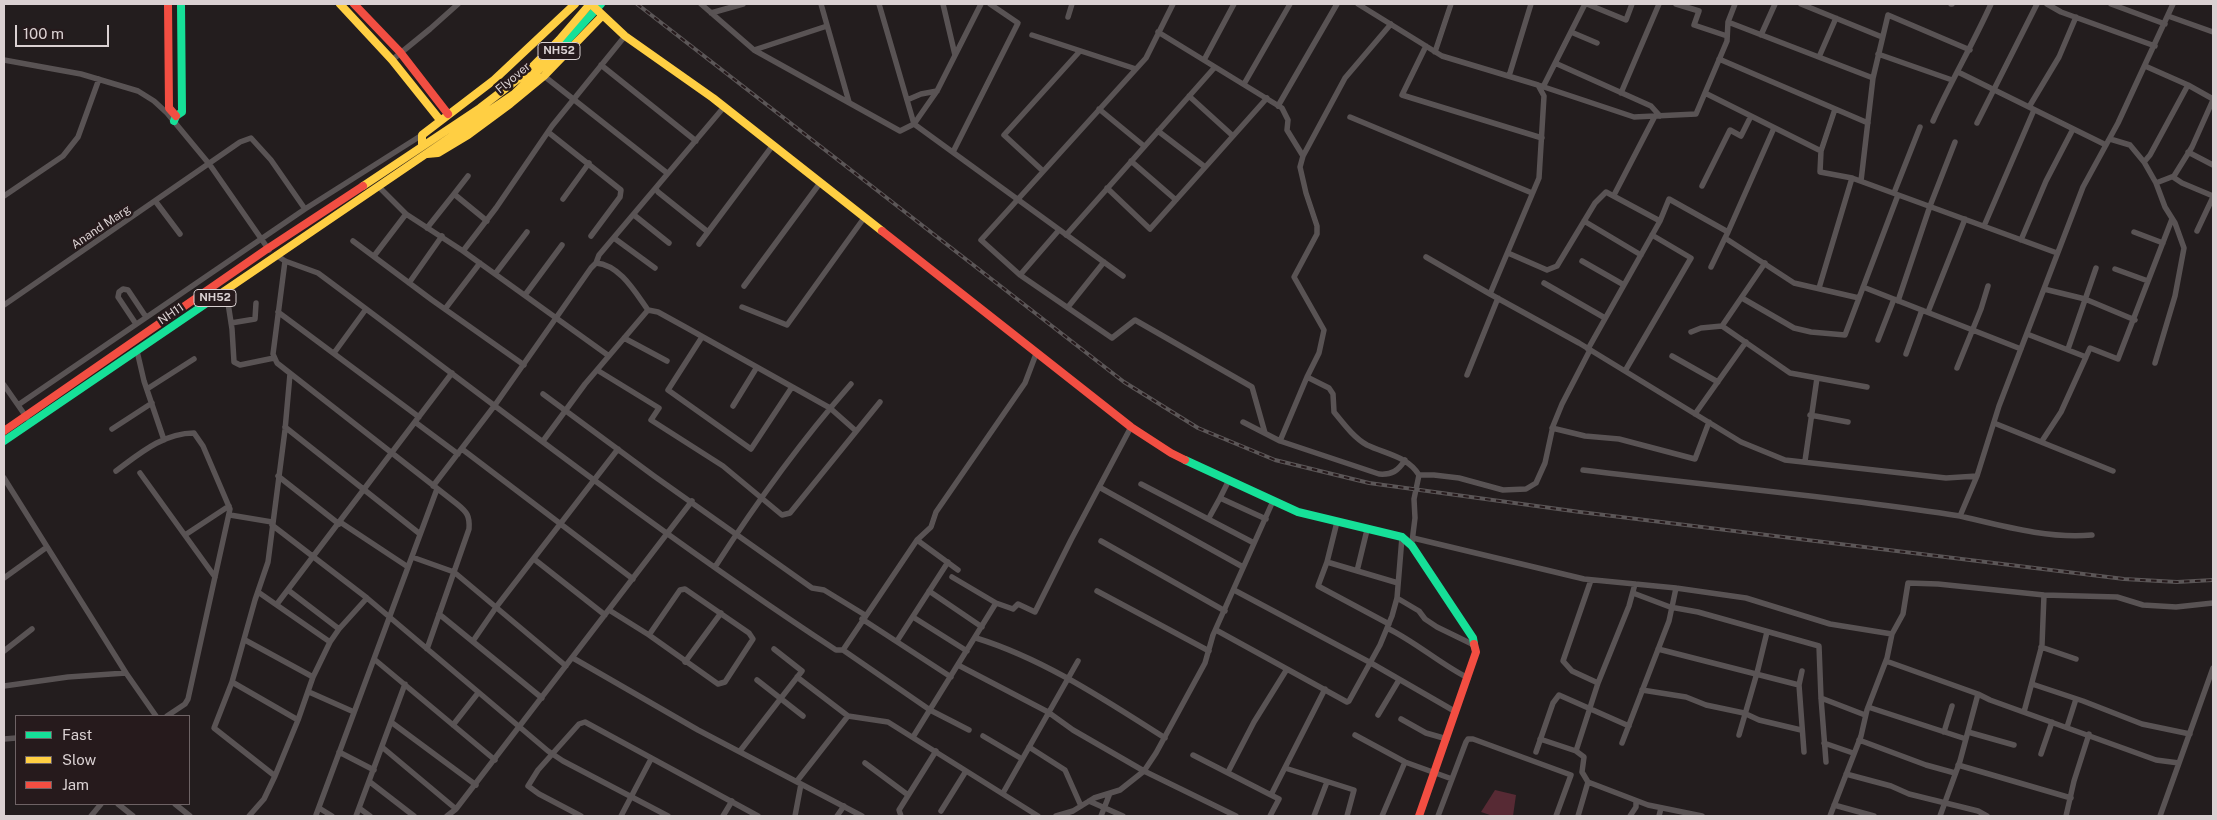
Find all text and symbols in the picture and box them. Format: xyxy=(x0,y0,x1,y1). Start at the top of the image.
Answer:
scale bar xyxy=(18,15,111,47)
text: 100 m xyxy=(23,25,64,42)
road number: NH52 xyxy=(538,42,580,59)
street label: Flyover xyxy=(493,59,533,97)
street label: Anand Marg xyxy=(69,202,133,252)
road number: NH52 xyxy=(194,290,236,306)
street label: NH11 xyxy=(155,300,187,328)
legend xyxy=(15,715,190,805)
text: Fast xyxy=(62,726,92,743)
text: Slow xyxy=(62,751,96,768)
text: Jam xyxy=(62,776,89,793)

